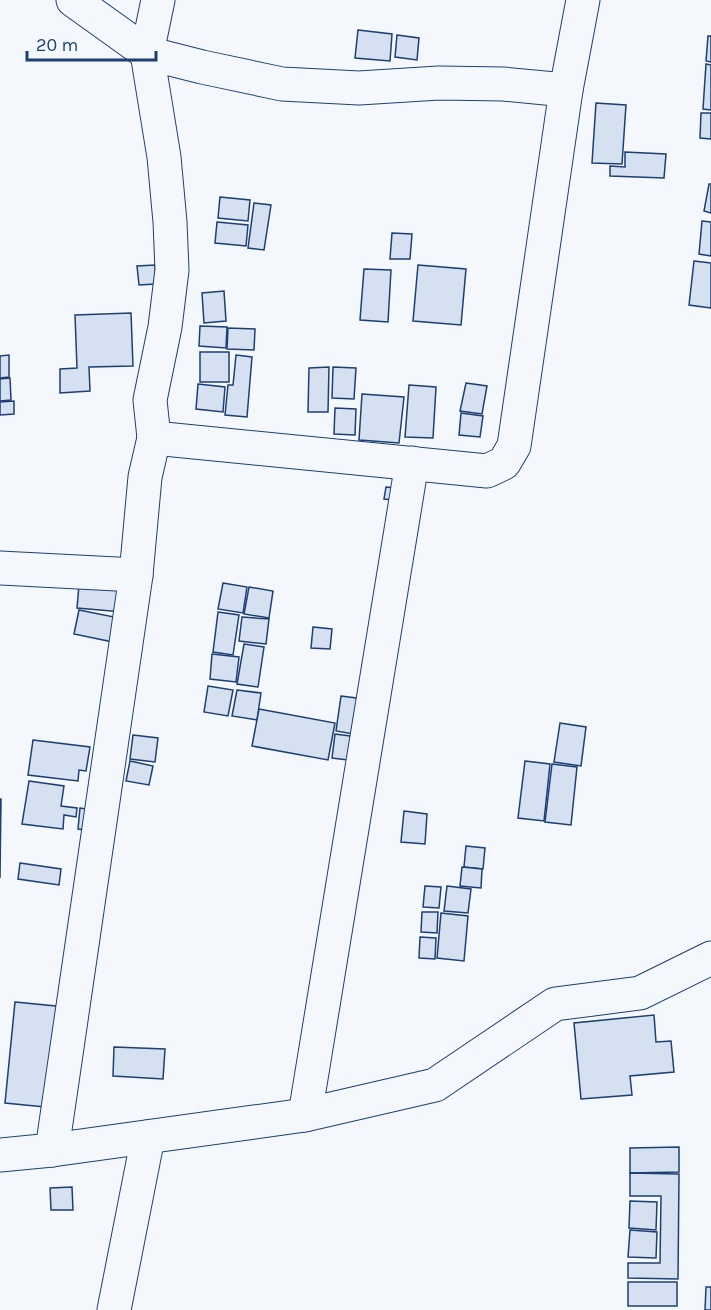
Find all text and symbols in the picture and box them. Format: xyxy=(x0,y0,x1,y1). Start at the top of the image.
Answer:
scale bar xyxy=(27,24,156,62)
text: 20 m xyxy=(36,34,78,56)

